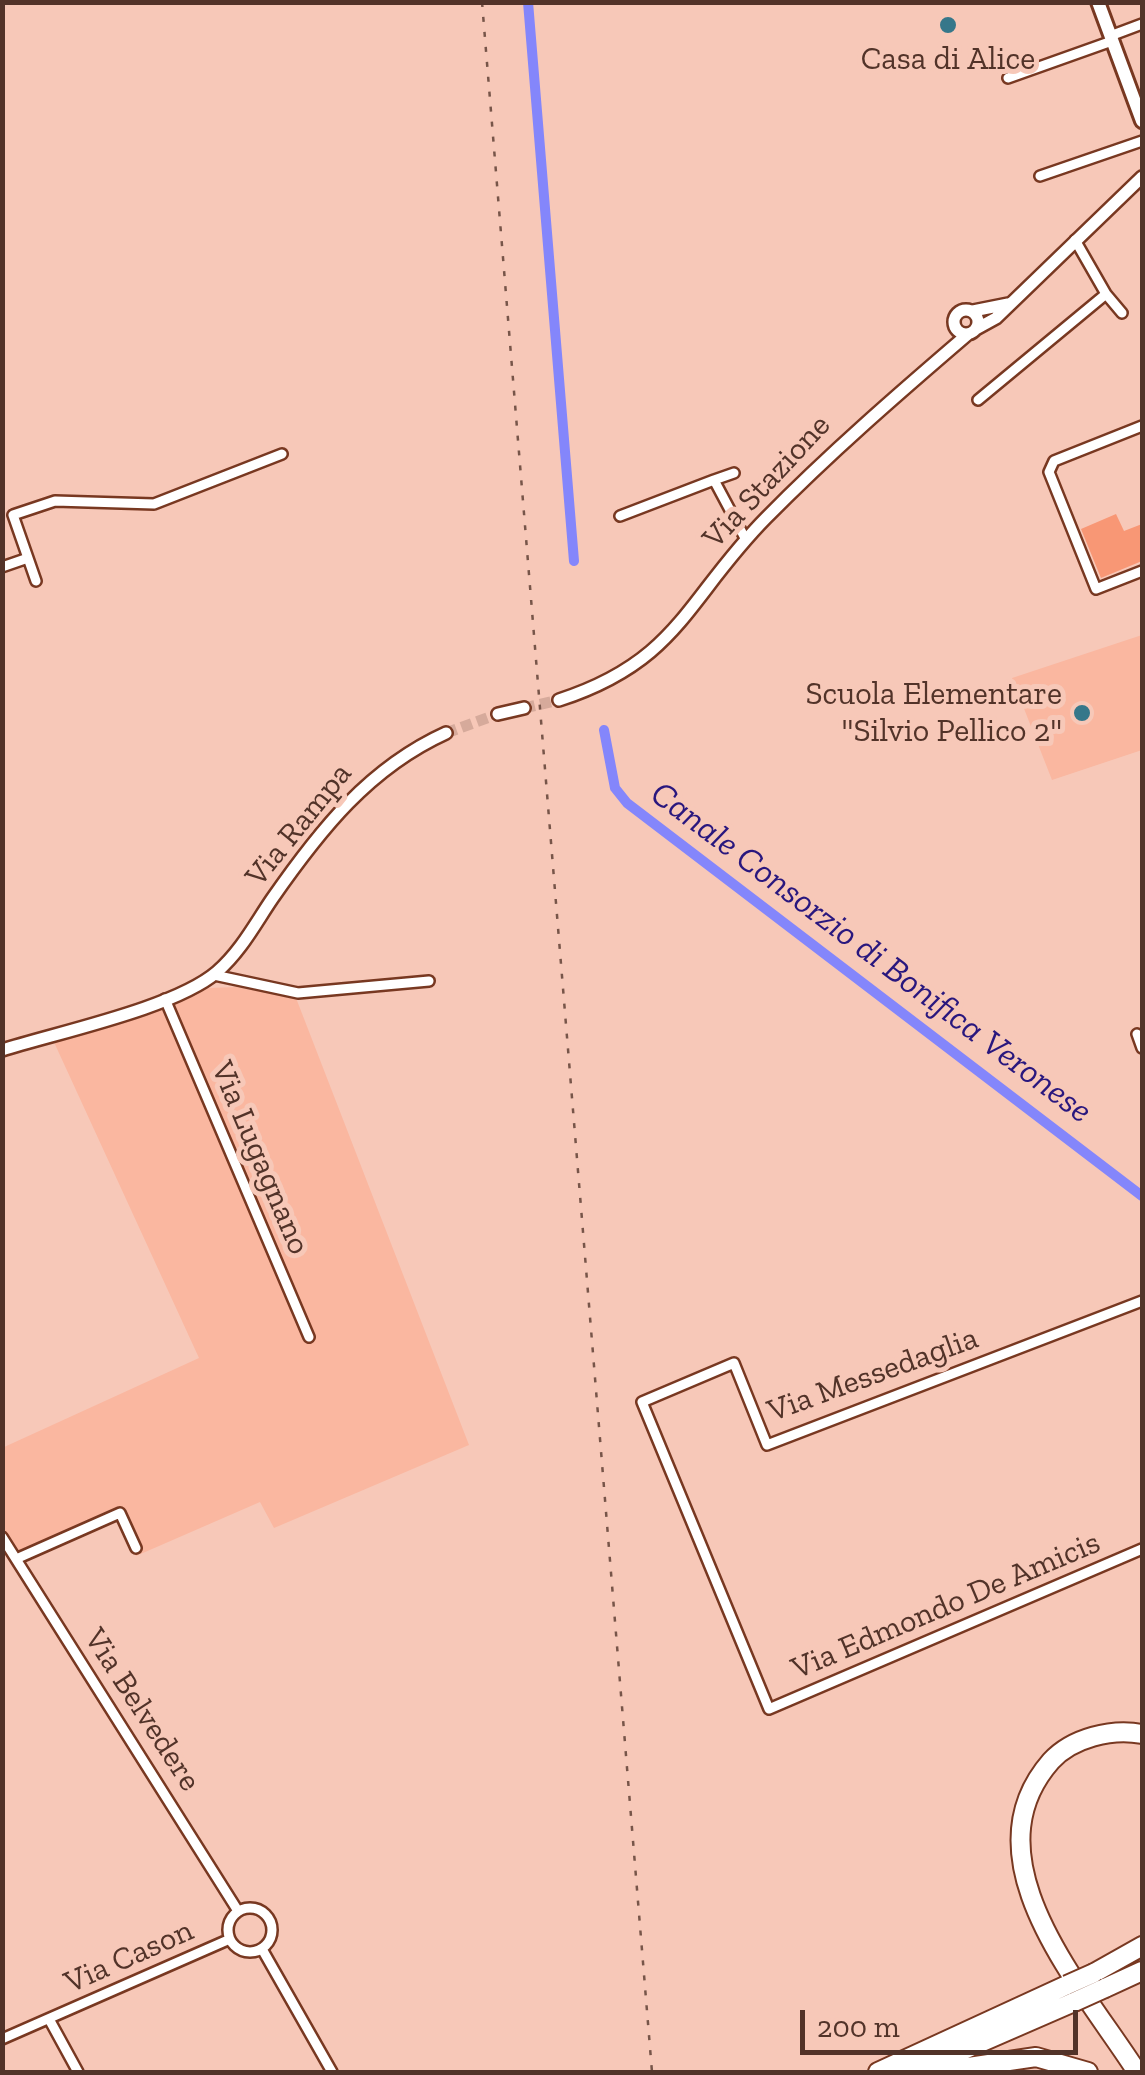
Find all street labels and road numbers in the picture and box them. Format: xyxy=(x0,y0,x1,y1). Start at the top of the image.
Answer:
street label: Via Stazione xyxy=(695,407,839,557)
street label: Via Rampa xyxy=(238,756,360,894)
street label: Via Lugagnano xyxy=(202,1056,318,1260)
street label: Via Messedaglia xyxy=(763,1319,983,1431)
street label: Via Edmondo De Amicis xyxy=(786,1524,1106,1688)
street label: Via Belvedere xyxy=(75,1621,209,1799)
street label: Via Cason xyxy=(59,1912,199,2002)

